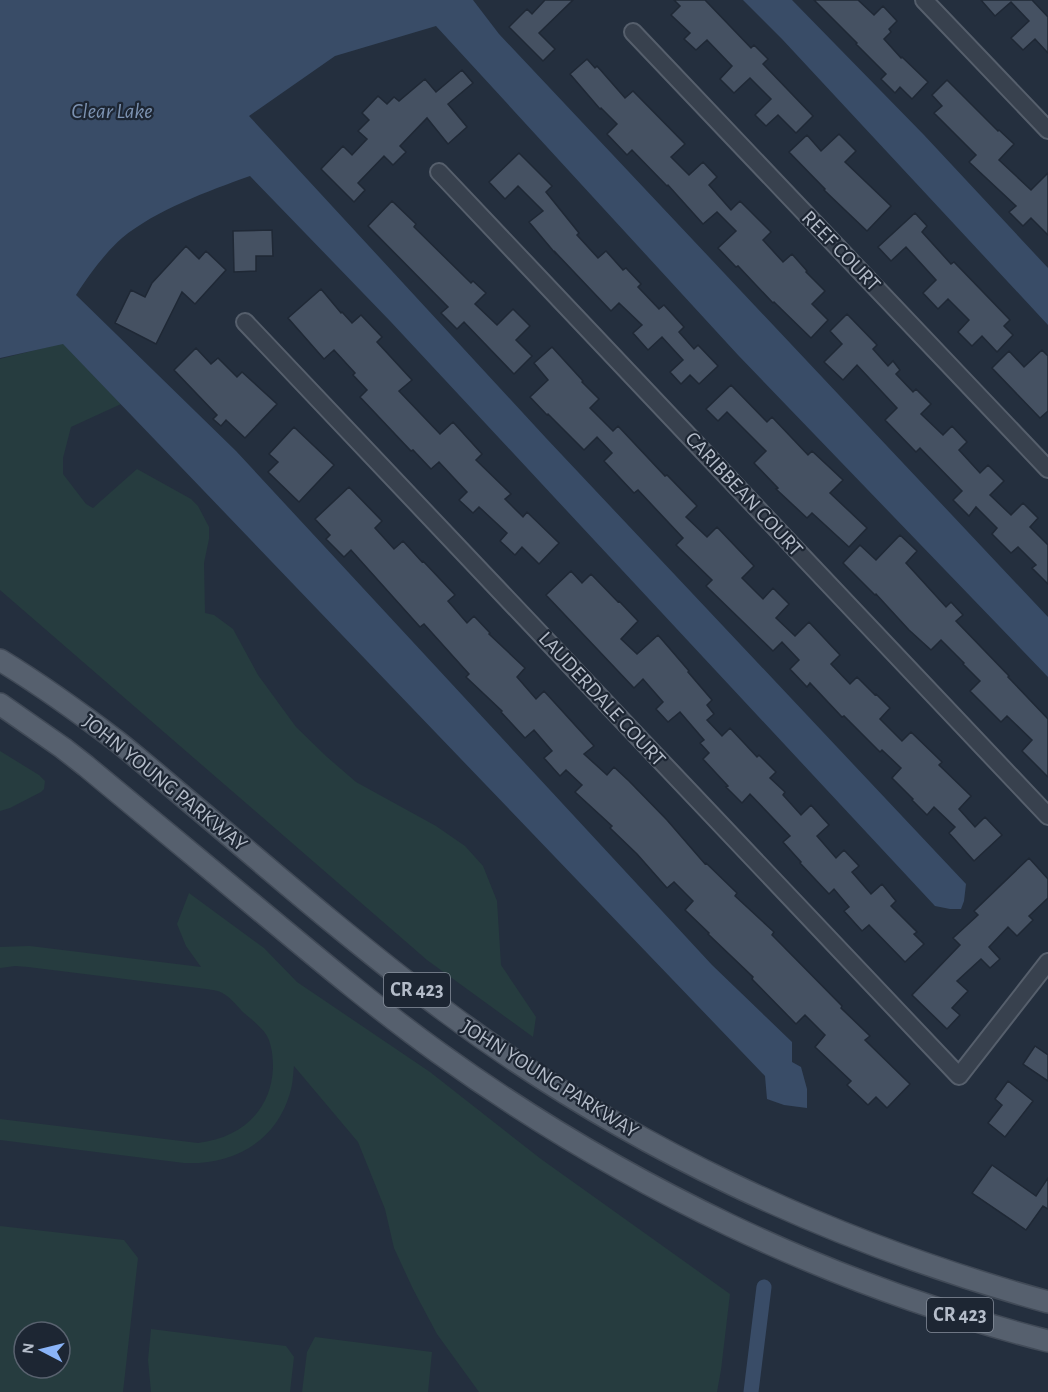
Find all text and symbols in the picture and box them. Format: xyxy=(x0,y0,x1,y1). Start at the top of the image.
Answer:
water label: Clear Lake xyxy=(71,100,153,122)
street label: REEF COURT xyxy=(798,207,884,295)
street label: CARIBBEAN COURT xyxy=(681,428,807,560)
street label: LAUDERDALE COURT xyxy=(535,628,669,770)
street label: JOHN YOUNG PARKWAY xyxy=(79,711,251,855)
road number: CR 423 xyxy=(384,973,450,1007)
street label: JOHN YOUNG PARKWAY xyxy=(458,1016,642,1142)
road number: CR 423 xyxy=(927,1298,993,1332)
north arrow xyxy=(12,1320,72,1380)
text: N xyxy=(19,1342,37,1355)

